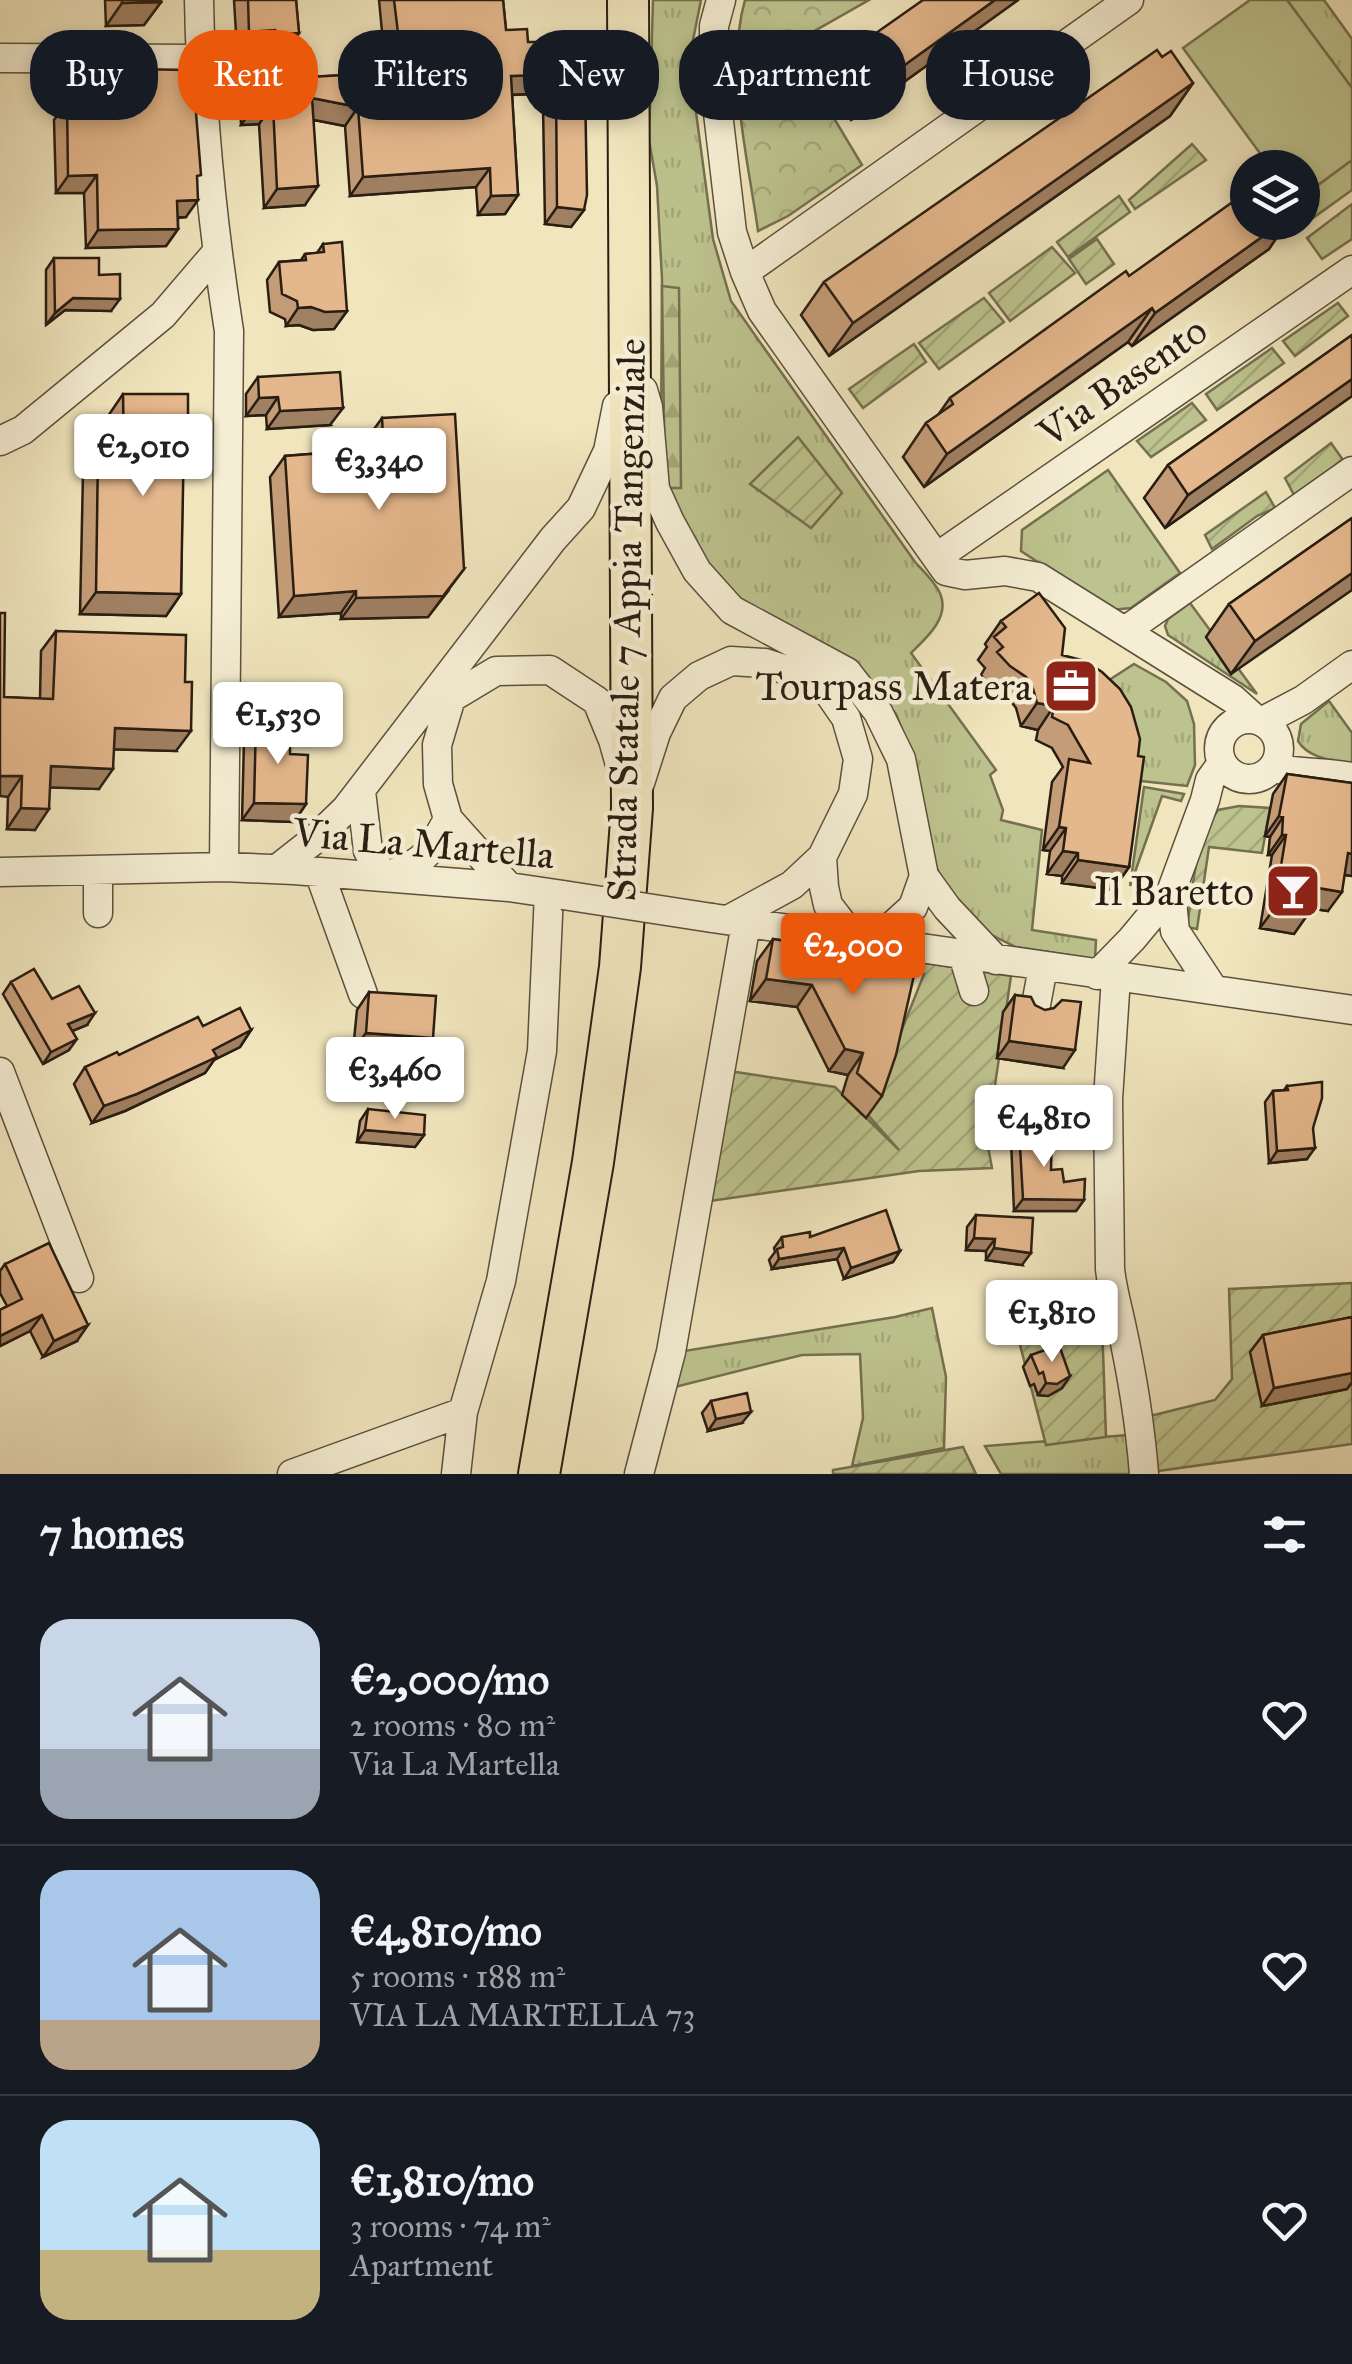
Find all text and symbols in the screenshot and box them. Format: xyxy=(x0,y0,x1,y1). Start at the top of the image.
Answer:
chip: Buy xyxy=(30,30,158,120)
chip: Rent xyxy=(178,30,318,120)
chip: Filters xyxy=(338,30,503,120)
chip: New xyxy=(523,30,659,120)
chip: Apartment xyxy=(679,30,906,120)
chip: House xyxy=(926,30,1090,120)
map controls xyxy=(1230,150,1320,240)
button: layers xyxy=(1230,150,1320,240)
street label: Via Basento xyxy=(1028,305,1216,458)
street label: Strada Statale 7 Appia Tangenziale xyxy=(597,338,656,902)
pin: €2,010 xyxy=(62,414,224,499)
text: €2,010 xyxy=(96,427,190,466)
pin: €3,340 xyxy=(298,428,460,513)
text: €3,340 xyxy=(334,441,424,480)
office icon: Tourpass Matera xyxy=(1041,656,1101,716)
place label: Tourpass Matera xyxy=(756,662,1032,711)
pin: €1,530 xyxy=(197,682,359,767)
text: €1,530 xyxy=(235,695,321,734)
street label: Via La Martella xyxy=(290,808,557,879)
bar icon: Il Baretto xyxy=(1263,861,1323,921)
place label: Il Baretto xyxy=(1094,867,1254,916)
pin: €2,000 xyxy=(772,913,934,998)
text: €2,000 xyxy=(803,926,903,965)
pin: €3,460 xyxy=(314,1037,476,1122)
text: €3,460 xyxy=(348,1050,442,1089)
pin: €4,810 xyxy=(963,1085,1125,1170)
text: €4,810 xyxy=(997,1098,1091,1137)
pin: €1,810 xyxy=(971,1280,1133,1365)
text: €1,810 xyxy=(1008,1293,1096,1332)
icon: filters xyxy=(1257,1507,1312,1562)
text: 7 homes xyxy=(40,1508,184,1560)
text: €2,000/mo xyxy=(350,1654,549,1706)
icon: home xyxy=(120,1659,240,1779)
icon: heart xyxy=(1257,1692,1312,1747)
text: 2 rooms · 80 m² xyxy=(350,1706,555,1745)
text: Via La Martella xyxy=(350,1745,559,1784)
text: €4,810/mo xyxy=(350,1905,542,1957)
icon: home xyxy=(120,1910,240,2030)
icon: heart xyxy=(1257,1943,1312,1998)
text: 5 rooms · 188 m² xyxy=(350,1957,565,1996)
text: VIA LA MARTELLA 73 xyxy=(350,1996,695,2035)
text: €1,810/mo xyxy=(350,2155,534,2207)
icon: home xyxy=(120,2160,240,2280)
icon: heart xyxy=(1257,2193,1312,2248)
text: 3 rooms · 74 m² xyxy=(350,2207,551,2246)
text: Apartment xyxy=(350,2246,493,2285)

